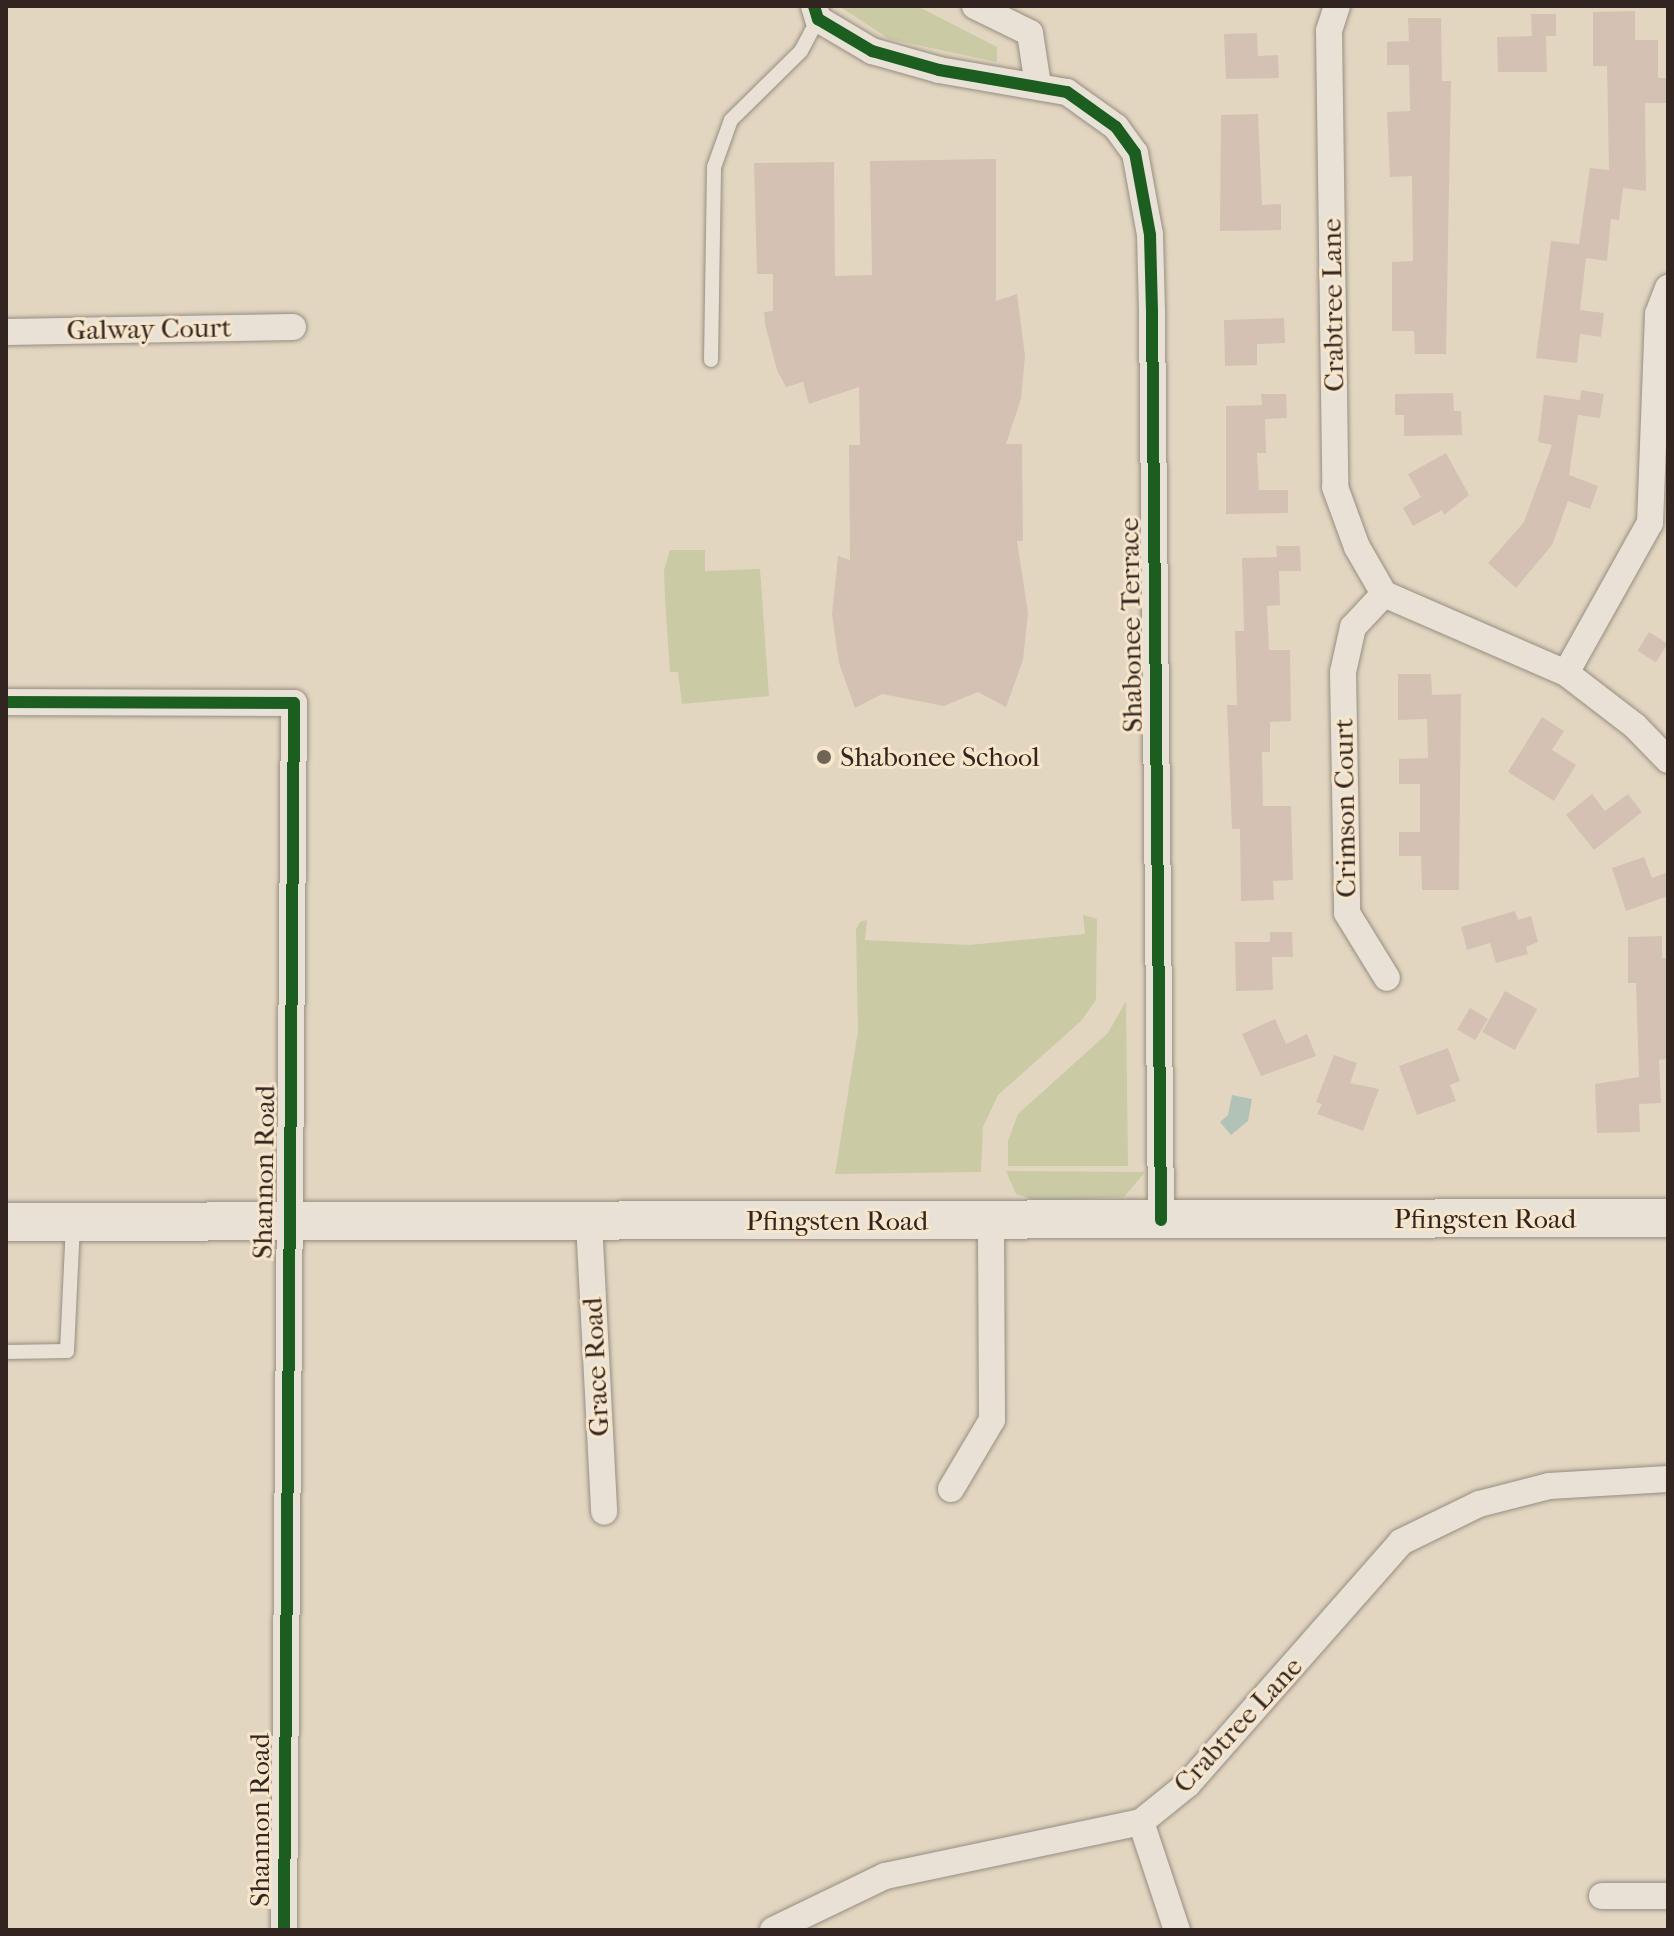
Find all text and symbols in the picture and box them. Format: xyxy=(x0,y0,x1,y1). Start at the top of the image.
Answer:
street label: Crabtree Lane xyxy=(1315,218,1351,392)
street label: Galway Court xyxy=(66,311,232,347)
street label: Shabonee Terrace xyxy=(1112,517,1150,733)
street label: Crimson Court xyxy=(1327,718,1363,898)
place label: Shabonee School xyxy=(840,740,1040,774)
marker: Shabonee School xyxy=(815,748,833,766)
street label: Shannon Road xyxy=(246,1085,282,1259)
street label: Pfingsten Road xyxy=(1394,1202,1576,1236)
street label: Pfingsten Road xyxy=(746,1204,928,1238)
street label: Grace Road xyxy=(576,1297,616,1437)
street label: Crabtree Lane xyxy=(1167,1650,1309,1800)
street label: Shannon Road xyxy=(243,1733,277,1907)

